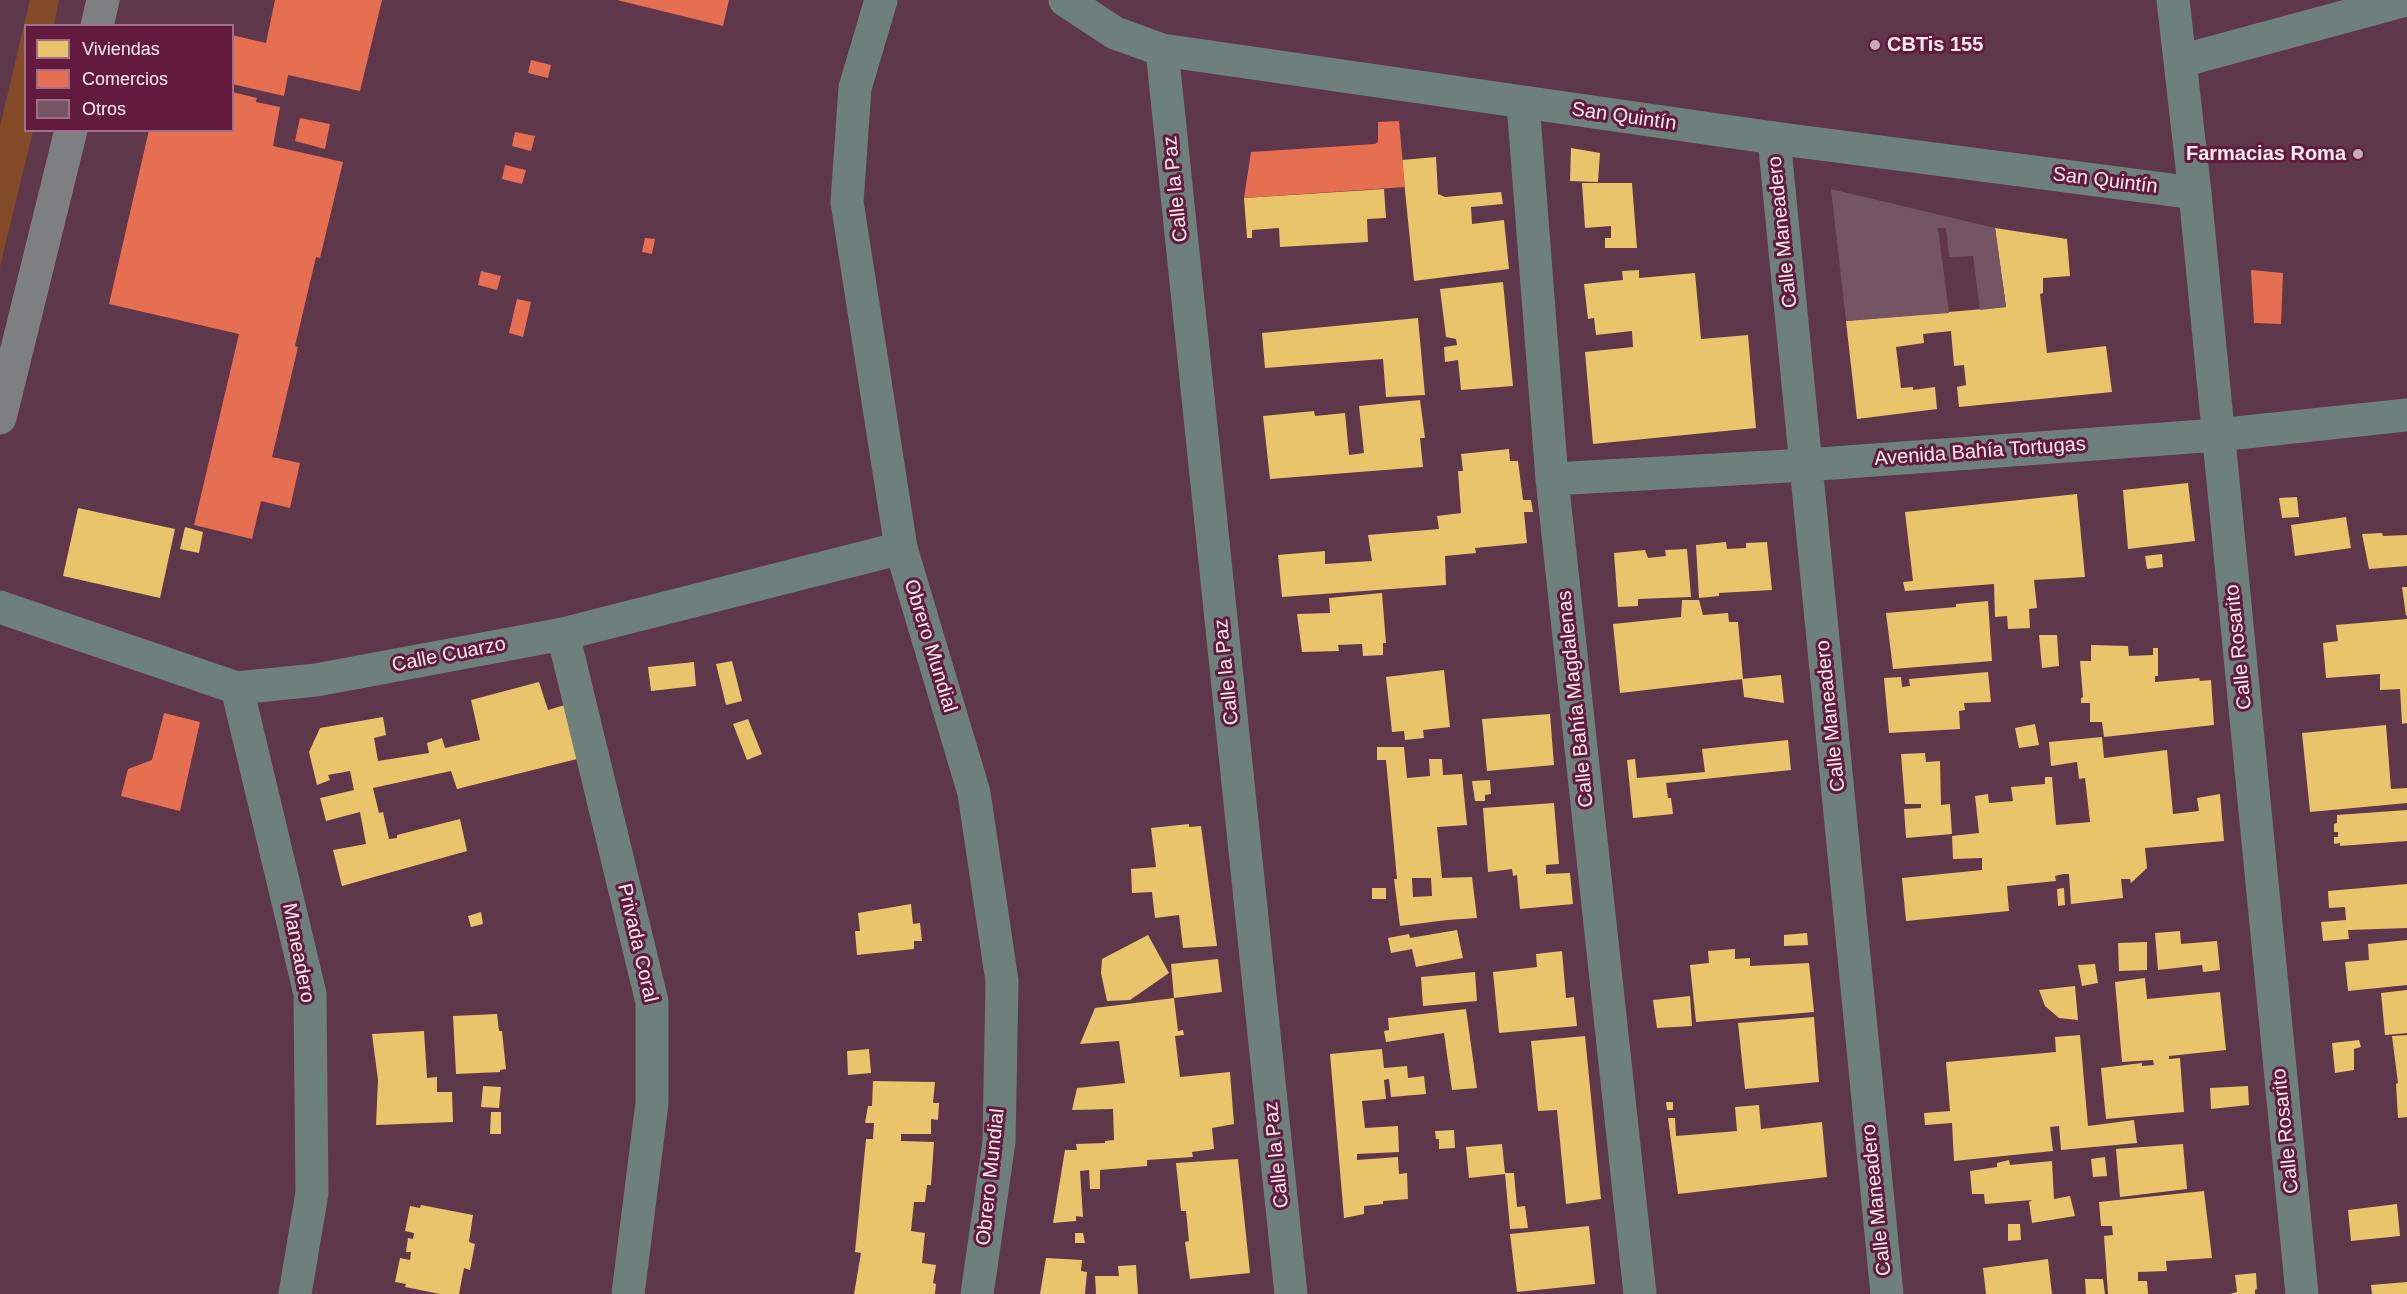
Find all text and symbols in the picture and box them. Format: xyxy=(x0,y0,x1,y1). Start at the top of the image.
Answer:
legend xyxy=(24,24,234,132)
place label: CBTis 155 xyxy=(1887,33,1983,57)
marker: CBTis 155 xyxy=(1868,38,1882,52)
text: Viviendas xyxy=(82,39,160,59)
text: Comercios xyxy=(82,69,168,89)
street label: San Quintín xyxy=(1570,98,1678,136)
text: Otros xyxy=(82,99,126,119)
street label: Calle la Paz xyxy=(1158,135,1194,243)
place label: Farmacias Roma xyxy=(2186,142,2346,166)
marker: Farmacias Roma xyxy=(2351,147,2365,161)
street label: Calle Maneadero xyxy=(1763,155,1803,309)
street label: San Quintín xyxy=(2051,163,2159,199)
street label: Avenida Bahía Tortugas xyxy=(1873,433,2087,471)
street label: Obrero Mundial xyxy=(898,577,962,715)
street label: Calle Rosarito xyxy=(2221,583,2257,711)
street label: Calle Bahía Magdalenas xyxy=(1553,589,1599,809)
street label: Calle la Paz xyxy=(1209,618,1245,726)
street label: Calle Cuarzo xyxy=(390,632,508,678)
street label: Calle Maneadero xyxy=(1811,639,1851,793)
street label: Privada Coral xyxy=(612,881,662,1005)
street label: Maneadero xyxy=(277,901,319,1005)
street label: Calle Rosarito xyxy=(2268,1067,2304,1195)
street label: Calle la Paz xyxy=(1259,1101,1295,1209)
street label: Obrero Mundial xyxy=(972,1107,1010,1247)
street label: Calle Maneadero xyxy=(1857,1123,1897,1277)

